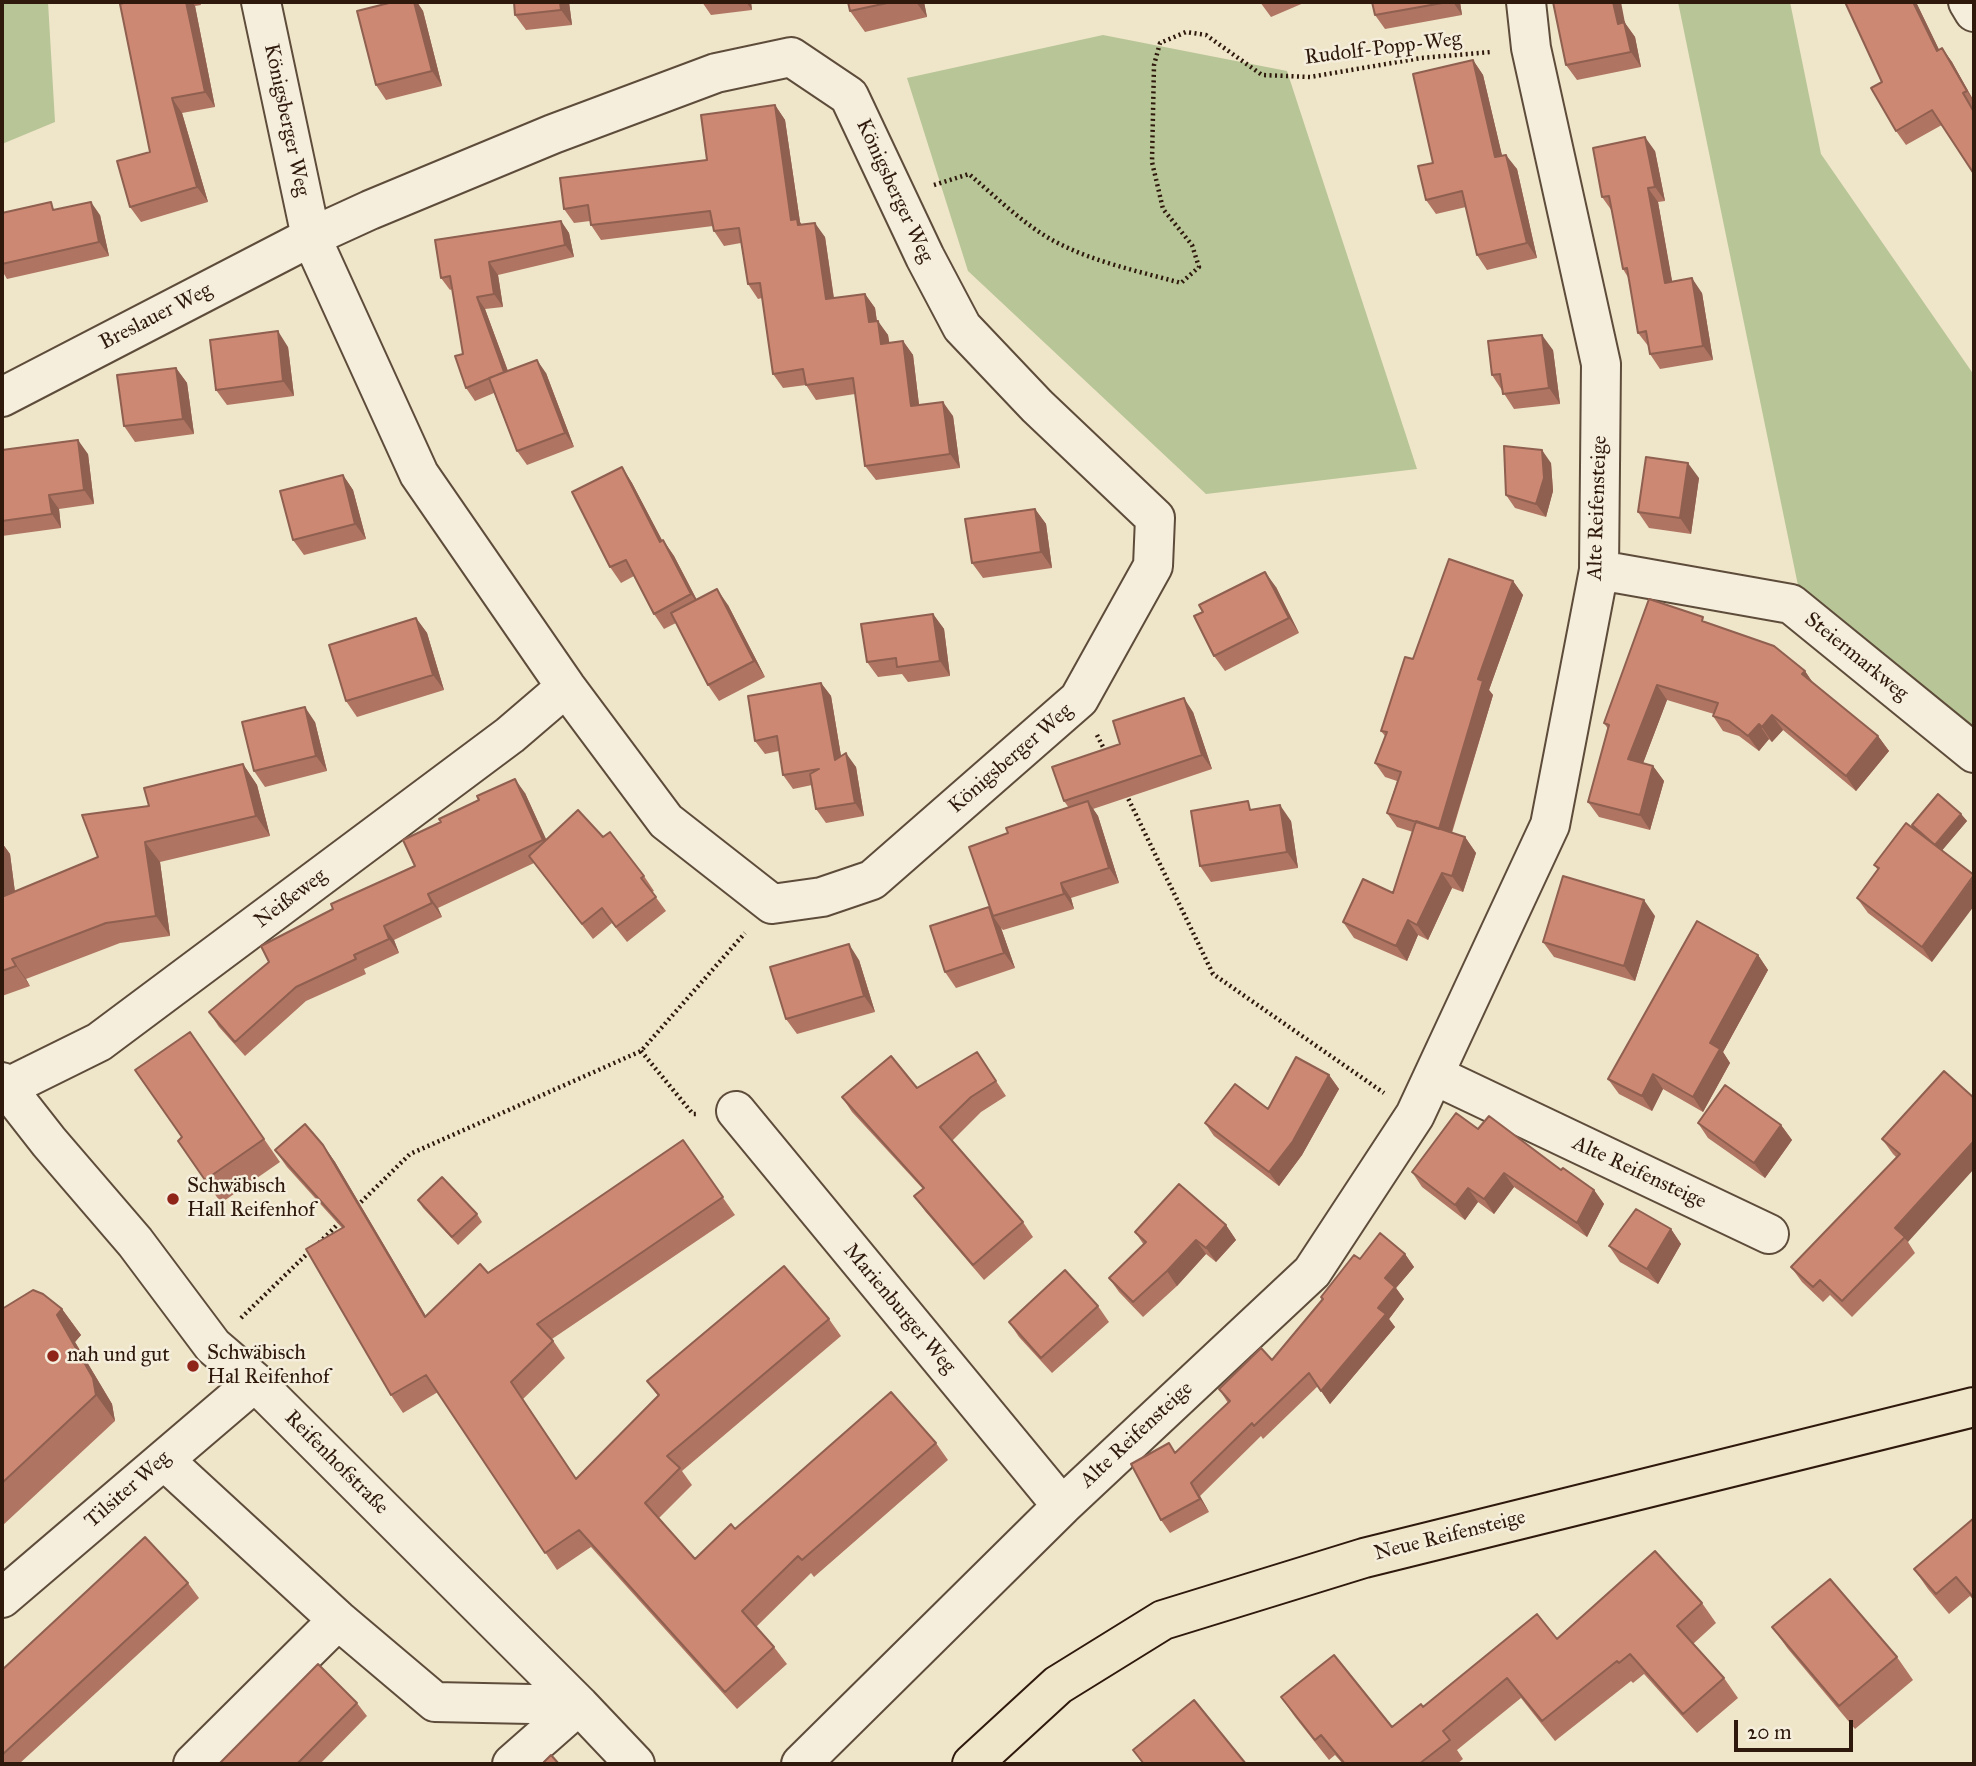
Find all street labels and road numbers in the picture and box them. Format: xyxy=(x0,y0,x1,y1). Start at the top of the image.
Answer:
street label: Rudolf-Popp-Weg xyxy=(1303,27,1463,71)
street label: Königsberger Weg xyxy=(258,41,314,199)
street label: Königsberger Weg xyxy=(850,115,938,267)
street label: Breslauer Weg xyxy=(96,278,216,356)
street label: Alte Reifensteige xyxy=(1583,435,1613,581)
street label: Steiermarkweg xyxy=(1799,607,1913,707)
street label: Königsberger Weg xyxy=(944,699,1078,819)
street label: Neißeweg xyxy=(250,864,332,934)
street label: Alte Reifensteige xyxy=(1568,1131,1710,1215)
street label: Marienburger Weg xyxy=(837,1239,961,1379)
street label: Alte Reifensteige xyxy=(1075,1376,1199,1494)
street label: Reifenhofstraße xyxy=(279,1406,393,1520)
street label: Tilsiter Weg xyxy=(80,1446,176,1534)
street label: Neue Reifensteige xyxy=(1372,1505,1528,1567)

